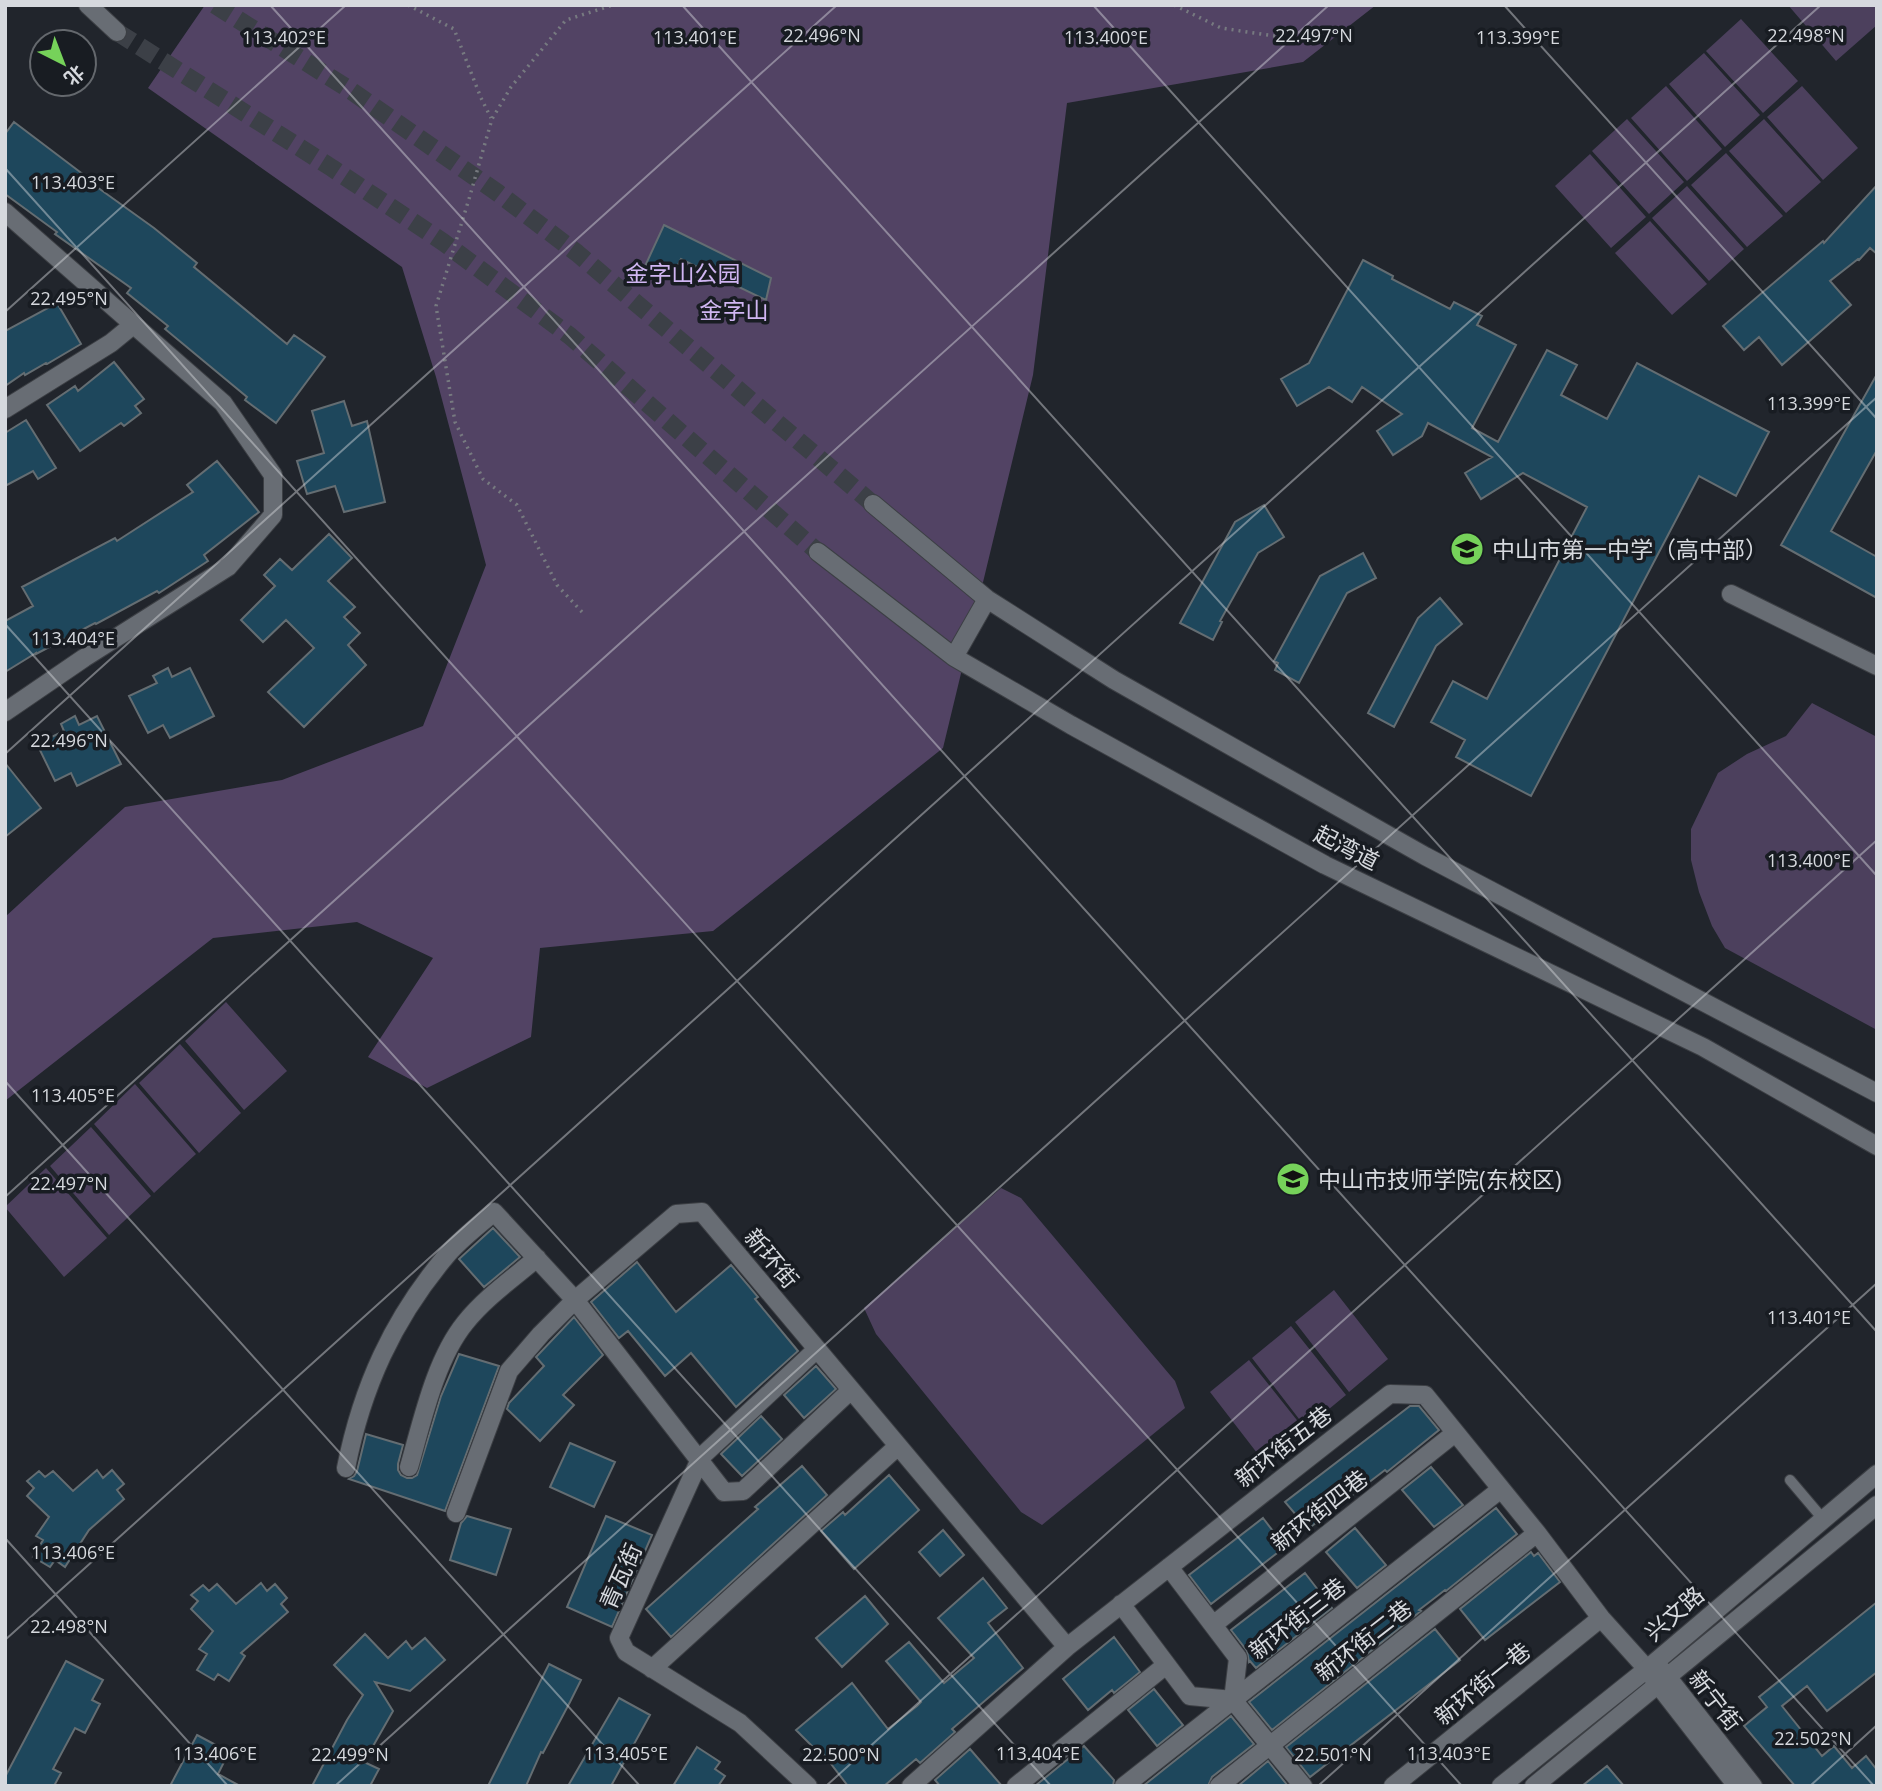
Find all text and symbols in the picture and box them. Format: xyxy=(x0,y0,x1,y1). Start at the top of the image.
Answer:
text: 22.496°N xyxy=(783,23,861,47)
text: 22.497°N xyxy=(1275,23,1353,47)
text: 22.498°N xyxy=(1767,23,1845,47)
text: 113.402°E xyxy=(242,25,326,49)
text: 113.401°E xyxy=(653,25,737,49)
text: 113.400°E xyxy=(1064,25,1148,49)
text: 113.399°E xyxy=(1476,25,1560,49)
north arrow xyxy=(28,28,98,98)
text: 北 xyxy=(59,60,90,92)
text: 113.403°E xyxy=(31,170,115,194)
park label: 金字山公园 xyxy=(626,257,741,289)
text: 22.495°N xyxy=(30,286,108,310)
park label: 金字山 xyxy=(700,294,769,326)
text: 113.399°E xyxy=(1767,391,1851,415)
school or university icon: 中山市第一中学（高中部） xyxy=(1448,530,1486,568)
place label: 中山市第一中学（高中部） xyxy=(1492,533,1768,565)
text: 113.404°E xyxy=(31,626,115,650)
text: 22.496°N xyxy=(30,728,108,752)
street label: 起湾道 xyxy=(1309,817,1385,877)
text: 113.400°E xyxy=(1767,848,1851,872)
text: 113.405°E xyxy=(31,1083,115,1107)
school or university icon: 中山市技师学院(东校区) xyxy=(1274,1160,1312,1198)
place label: 中山市技师学院(东校区) xyxy=(1318,1163,1562,1195)
text: 22.497°N xyxy=(30,1171,108,1195)
street label: 新环街 xyxy=(738,1221,806,1295)
text: 113.401°E xyxy=(1767,1305,1851,1329)
street label: 新环街五巷 xyxy=(1228,1398,1338,1494)
street label: 新环街四巷 xyxy=(1264,1462,1374,1558)
street label: 青瓦街 xyxy=(591,1538,649,1614)
text: 113.406°E xyxy=(31,1540,115,1564)
street label: 新环街三巷 xyxy=(1242,1570,1352,1666)
street label: 兴文路 xyxy=(1637,1578,1711,1648)
street label: 新环街二巷 xyxy=(1308,1592,1418,1688)
text: 22.498°N xyxy=(30,1614,108,1638)
street label: 新环街一巷 xyxy=(1427,1634,1537,1732)
street label: 新宁街 xyxy=(1682,1663,1750,1737)
text: 22.502°N xyxy=(1774,1726,1852,1750)
text: 113.406°E xyxy=(173,1741,257,1765)
text: 113.405°E xyxy=(584,1741,668,1765)
text: 113.404°E xyxy=(996,1741,1080,1765)
text: 113.403°E xyxy=(1407,1741,1491,1765)
text: 22.499°N xyxy=(311,1742,389,1766)
text: 22.500°N xyxy=(802,1742,880,1766)
text: 22.501°N xyxy=(1294,1742,1372,1766)

